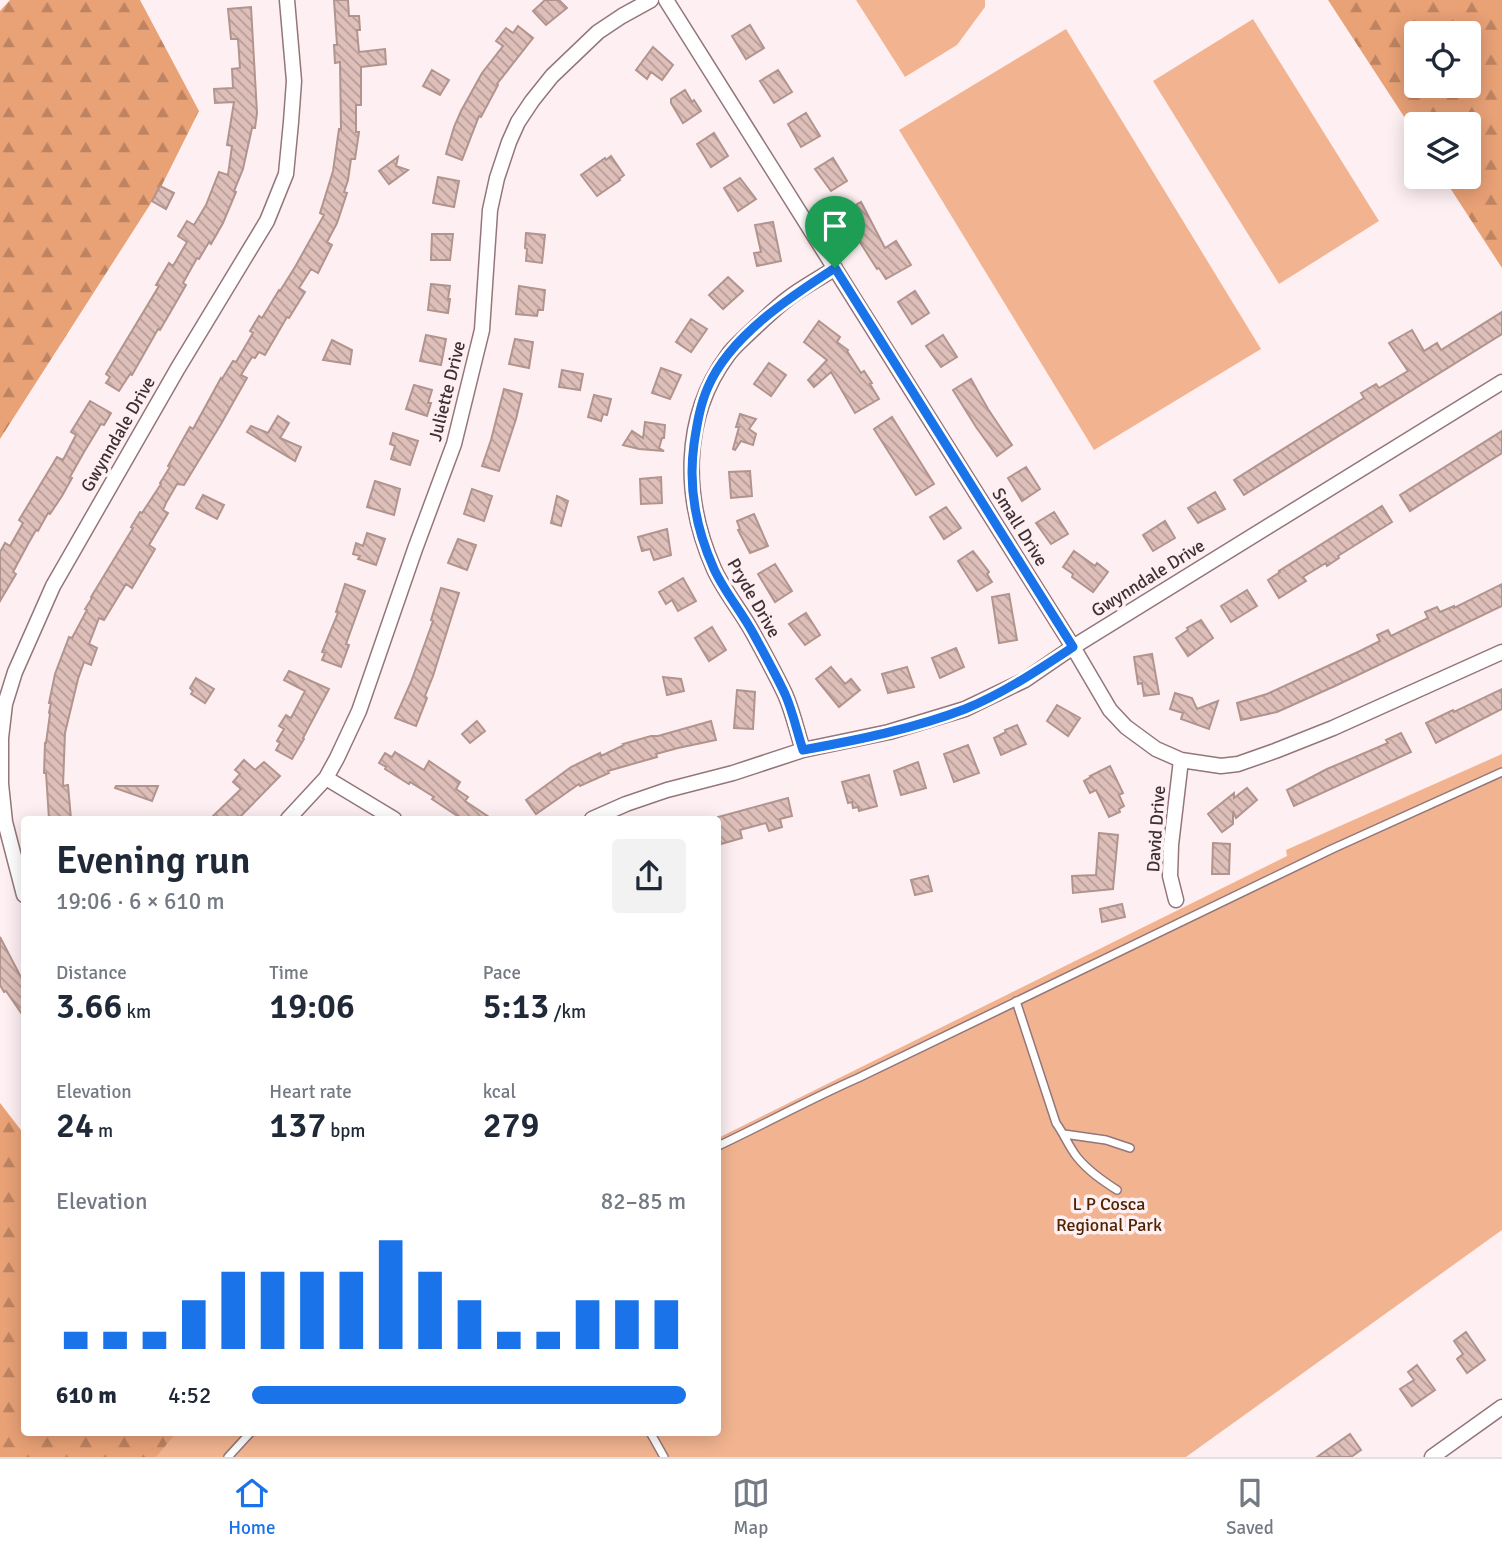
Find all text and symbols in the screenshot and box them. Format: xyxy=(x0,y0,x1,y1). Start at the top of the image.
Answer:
map controls xyxy=(1404,21,1481,189)
button: locate xyxy=(1404,21,1481,98)
button: layers xyxy=(1404,112,1481,189)
pin xyxy=(805,196,865,268)
icon: arrive xyxy=(816,207,854,245)
street label: Juliette Drive xyxy=(424,339,470,443)
street label: Gwynndale Drive xyxy=(76,372,160,496)
street label: Small Drive xyxy=(987,484,1053,570)
street label: Gwynndale Drive xyxy=(1087,534,1209,622)
street label: Pryde Drive xyxy=(722,554,786,642)
street label: David Drive xyxy=(1142,785,1170,873)
text: Evening run xyxy=(56,837,250,884)
button: share xyxy=(612,839,686,913)
text: 19:06 · 6 × 610 m xyxy=(56,887,225,916)
text: Distance xyxy=(56,961,127,985)
text: Time xyxy=(269,961,308,985)
text: Pace xyxy=(483,961,521,985)
text: 3.66 xyxy=(56,985,122,1028)
text: 19:06 xyxy=(269,985,355,1028)
text: 5:13 xyxy=(483,985,549,1028)
text: km xyxy=(122,1000,151,1024)
text: /km xyxy=(549,1000,586,1024)
text: Elevation xyxy=(56,1080,132,1104)
text: Heart rate xyxy=(269,1080,352,1104)
text: kcal xyxy=(483,1080,516,1104)
text: 24 xyxy=(56,1104,94,1147)
text: 137 xyxy=(269,1104,326,1147)
text: 279 xyxy=(483,1104,539,1147)
text: m xyxy=(94,1119,113,1143)
text: bpm xyxy=(326,1119,365,1143)
text: Elevation xyxy=(56,1187,148,1216)
text: 82–85 m xyxy=(601,1187,686,1216)
park label: L P Cosca Regional Park xyxy=(1056,1193,1162,1236)
text: 610 m xyxy=(56,1381,117,1410)
text: 4:52 xyxy=(168,1381,211,1410)
tab: Home xyxy=(228,1474,275,1540)
tab: Map xyxy=(732,1474,770,1540)
tab: Saved xyxy=(1226,1474,1274,1540)

